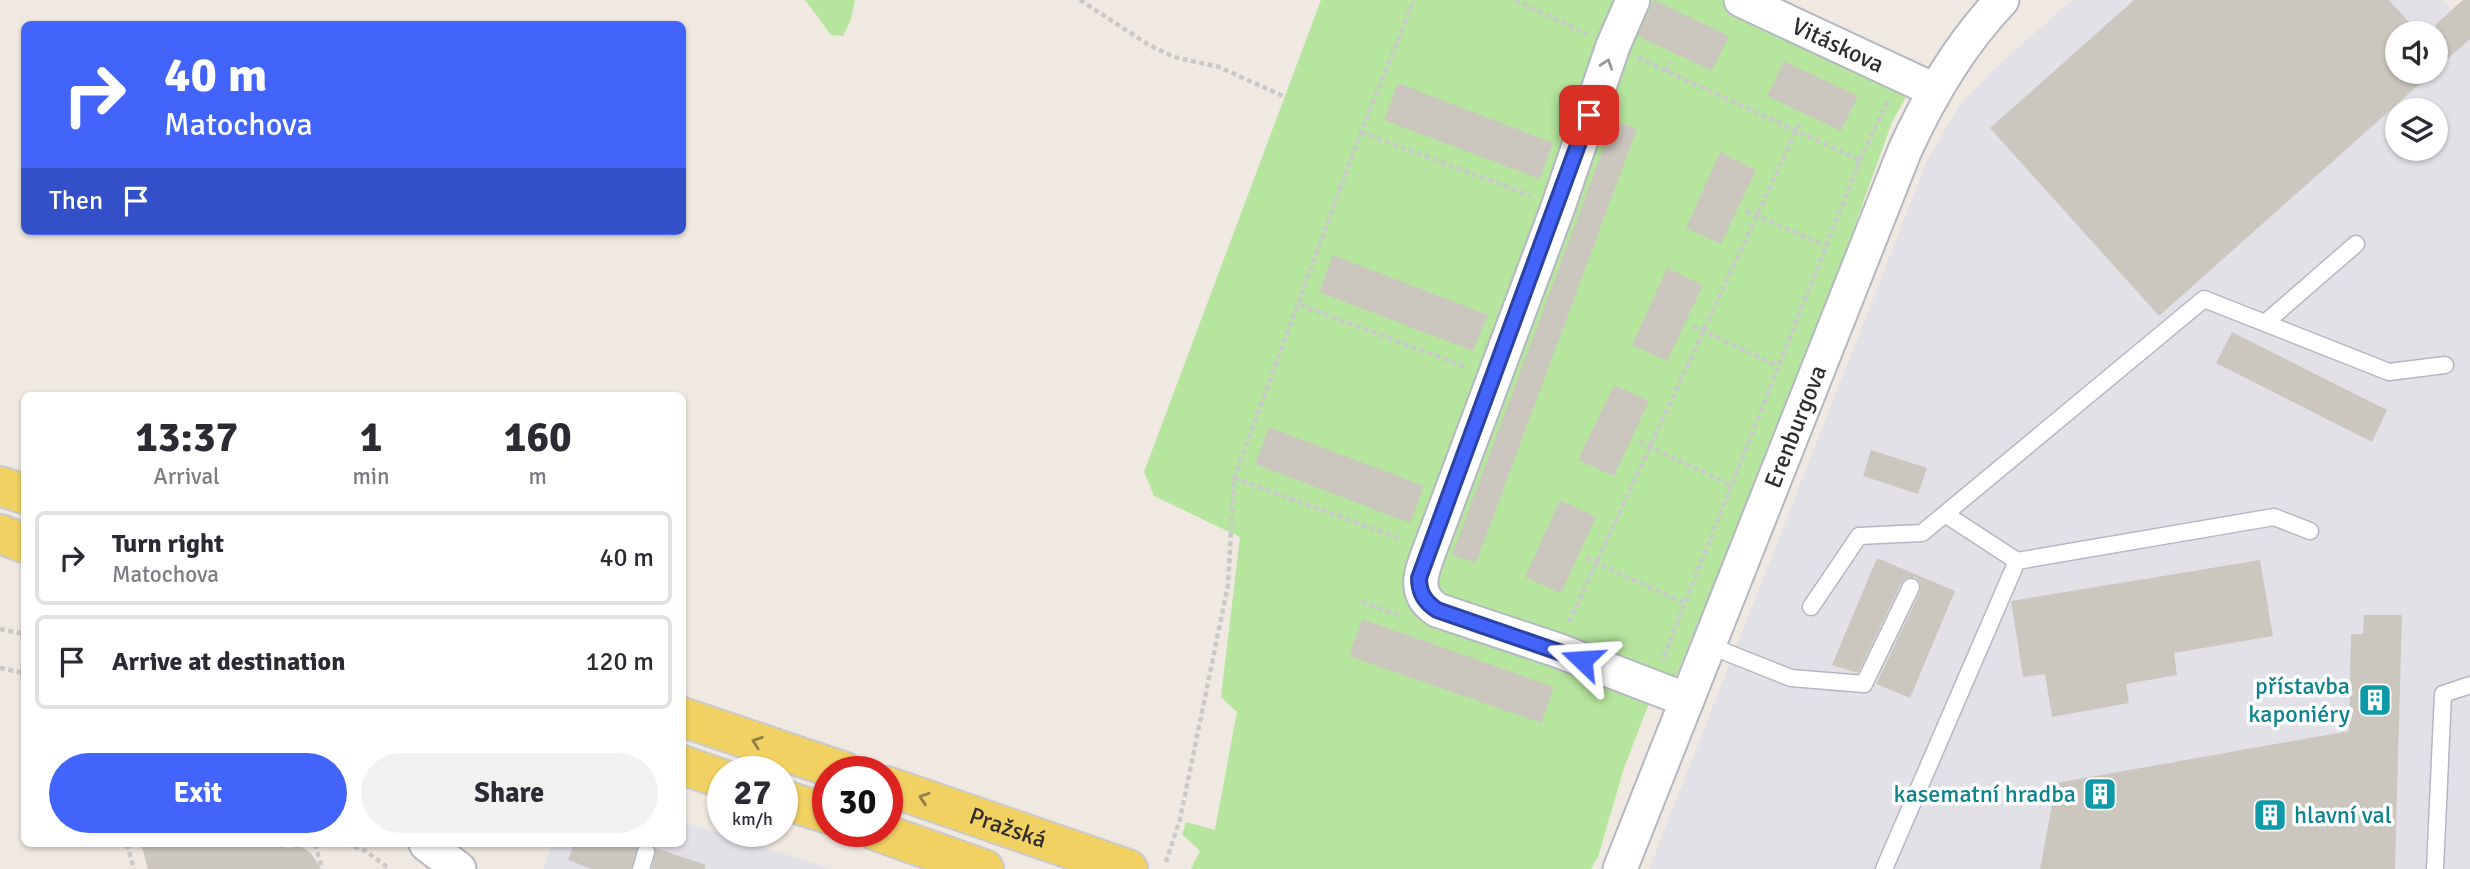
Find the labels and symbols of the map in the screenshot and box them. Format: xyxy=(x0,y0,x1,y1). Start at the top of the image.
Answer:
street label: Vitáskova xyxy=(1787,11,1889,80)
one-way arrow xyxy=(1599,58,1613,70)
pin xyxy=(1559,85,1619,145)
street label: Erenburgova xyxy=(1758,361,1833,492)
position arrow xyxy=(1545,623,1619,697)
place label: přístavba kaponiéry xyxy=(2248,671,2350,729)
building icon: přístavba kaponiéry xyxy=(2356,681,2394,719)
one-way arrow xyxy=(751,736,763,750)
speed limit sign: 30 xyxy=(812,756,903,847)
building icon: kasematní hradba xyxy=(2081,775,2119,813)
place label: kasematní hradba xyxy=(1894,779,2076,809)
one-way arrow xyxy=(919,792,931,807)
building icon: hlavní val xyxy=(2251,796,2289,834)
place label: hlavní val xyxy=(2294,800,2392,830)
street label: Pražská xyxy=(966,801,1051,855)

